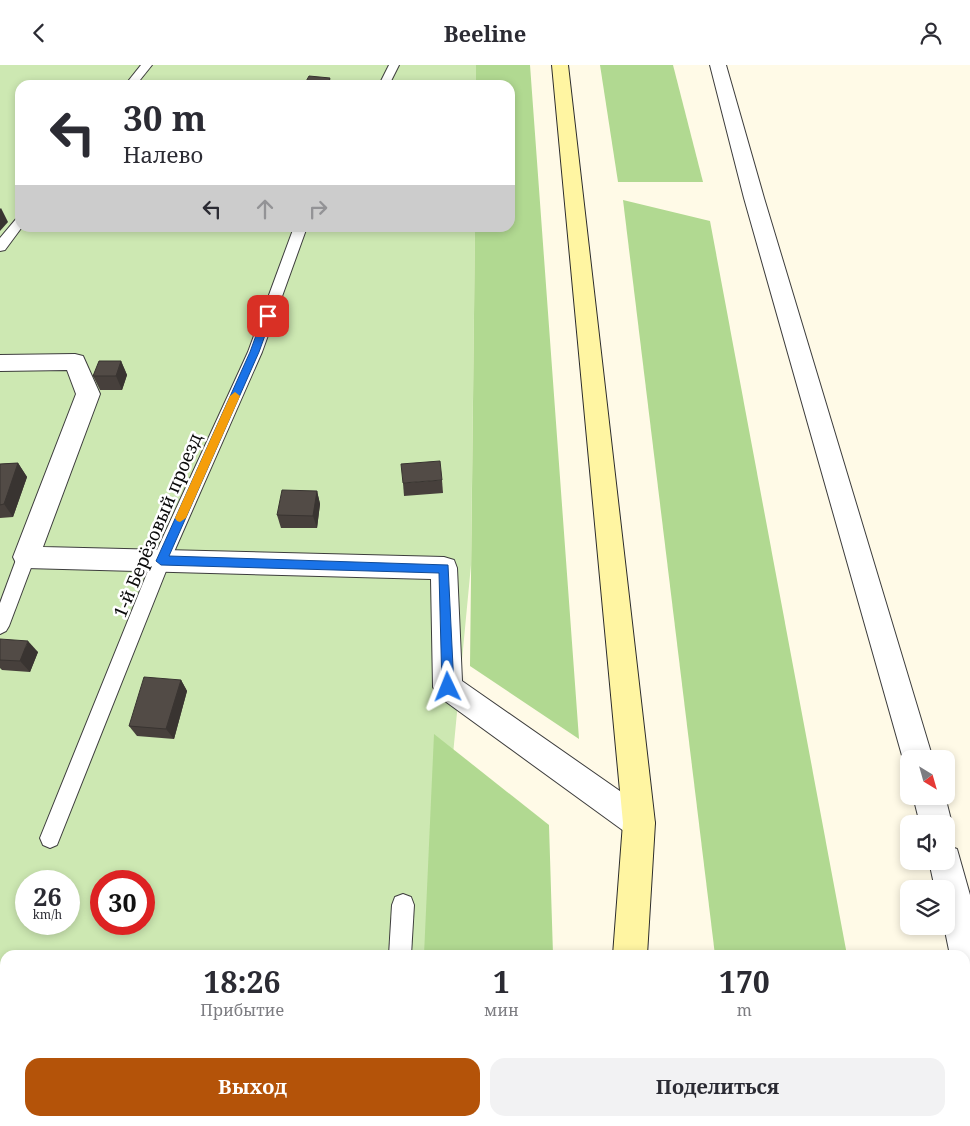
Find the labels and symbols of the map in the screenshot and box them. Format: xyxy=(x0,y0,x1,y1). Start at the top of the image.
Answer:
pin xyxy=(247,295,289,337)
street label: 1-й Берёзовый проезд xyxy=(107,429,207,621)
position arrow xyxy=(421,660,473,712)
north arrow xyxy=(900,750,955,805)
speed limit sign: 30 xyxy=(90,870,155,935)

